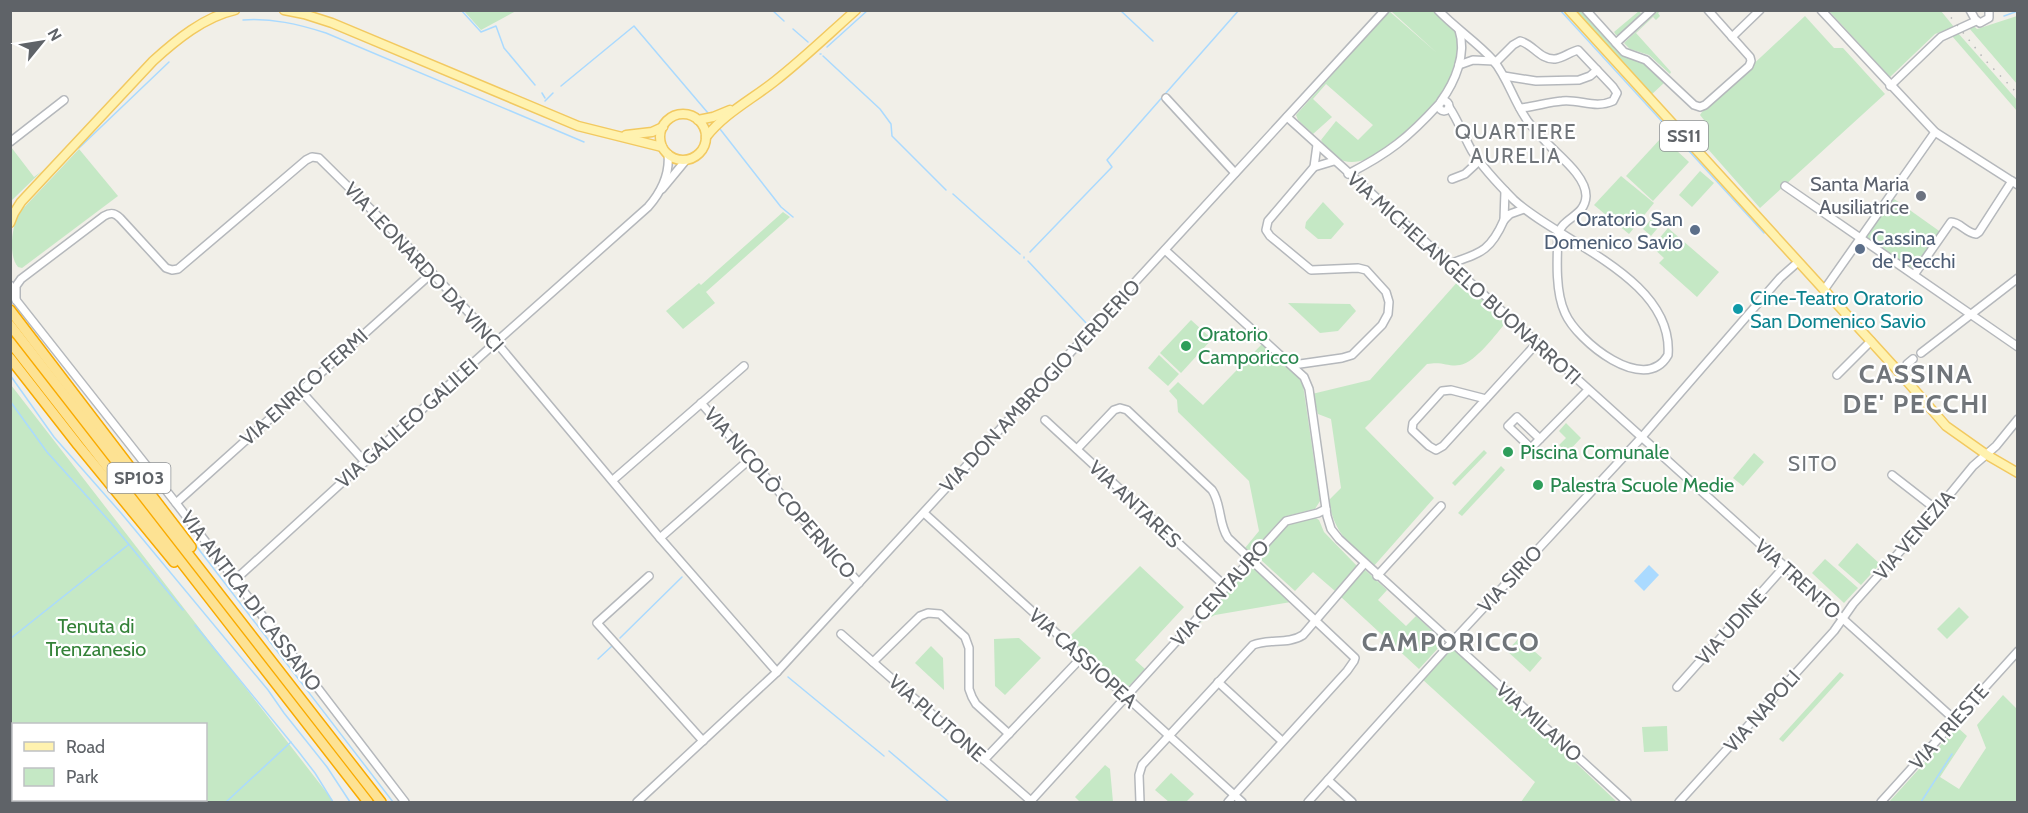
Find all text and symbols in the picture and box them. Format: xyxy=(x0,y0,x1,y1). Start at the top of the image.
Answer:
north arrow xyxy=(12,12,72,72)
text: N xyxy=(44,25,66,44)
district label: QUARTIERE AURELIA xyxy=(1455,119,1577,168)
road number: SS11 xyxy=(1660,121,1708,151)
street label: VIA MICHELANGELO BUONARROTI xyxy=(1342,167,1586,389)
place label: Santa Maria Ausiliatrice xyxy=(1810,172,1909,219)
street label: VIA LEONARDO DA VINCI xyxy=(339,177,509,357)
marker: Santa Maria Ausiliatrice xyxy=(1914,189,1928,203)
place label: Oratorio San Domenico Savio xyxy=(1544,207,1683,254)
marker: Oratorio San Domenico Savio xyxy=(1688,223,1702,237)
place label: Cassina de' Pecchi xyxy=(1872,226,1956,273)
marker: Cassina de' Pecchi xyxy=(1853,242,1867,256)
street label: VIA DON AMBROGIO VERDERIO xyxy=(935,275,1145,497)
place label: Cine-Teatro Oratorio San Domenico Savio xyxy=(1750,286,1926,333)
marker: Cine-Teatro Oratorio San Domenico Savio xyxy=(1731,302,1745,316)
place label: Oratorio Camporicco xyxy=(1198,322,1299,369)
street label: VIA ENRICO FERMI xyxy=(235,323,373,451)
marker: Oratorio Camporicco xyxy=(1179,339,1193,353)
street label: VIA GALILEO GALILEI xyxy=(331,353,483,493)
district label: CASSINA DE' PECCHI xyxy=(1843,358,1989,420)
street label: VIA NICOLÒ COPERNICO xyxy=(699,403,861,583)
place label: Piscina Comunale xyxy=(1520,440,1669,464)
marker: Piscina Comunale xyxy=(1501,445,1515,459)
district label: SITO xyxy=(1788,451,1838,476)
street label: VIA ANTARES xyxy=(1084,455,1186,553)
road number: SP103 xyxy=(108,463,170,493)
place label: Palestra Scuole Medie xyxy=(1550,473,1734,497)
marker: Palestra Scuole Medie xyxy=(1531,478,1545,492)
street label: VIA VENEZIA xyxy=(1869,485,1960,585)
street label: VIA ANTICA DI CASSANO xyxy=(175,506,327,696)
street label: VIA TRENTO xyxy=(1750,534,1846,624)
street label: VIA CENTAURO xyxy=(1166,535,1274,651)
street label: VIA SIRIO xyxy=(1473,540,1547,618)
street label: VIA UDINE xyxy=(1691,584,1771,670)
street label: VIA CASSIOPEA xyxy=(1024,603,1143,713)
park label: Tenuta di Trenzanesio xyxy=(46,614,146,661)
district label: CAMPORICCO xyxy=(1362,626,1540,658)
street label: VIA NAPOLI xyxy=(1719,665,1805,757)
street label: VIA PLUTONE xyxy=(884,669,990,767)
street label: VIA MILANO xyxy=(1491,677,1587,767)
street label: VIA TRIESTE xyxy=(1904,679,1994,775)
legend xyxy=(12,723,207,801)
text: Road xyxy=(66,736,105,758)
text: Park xyxy=(66,766,99,788)

